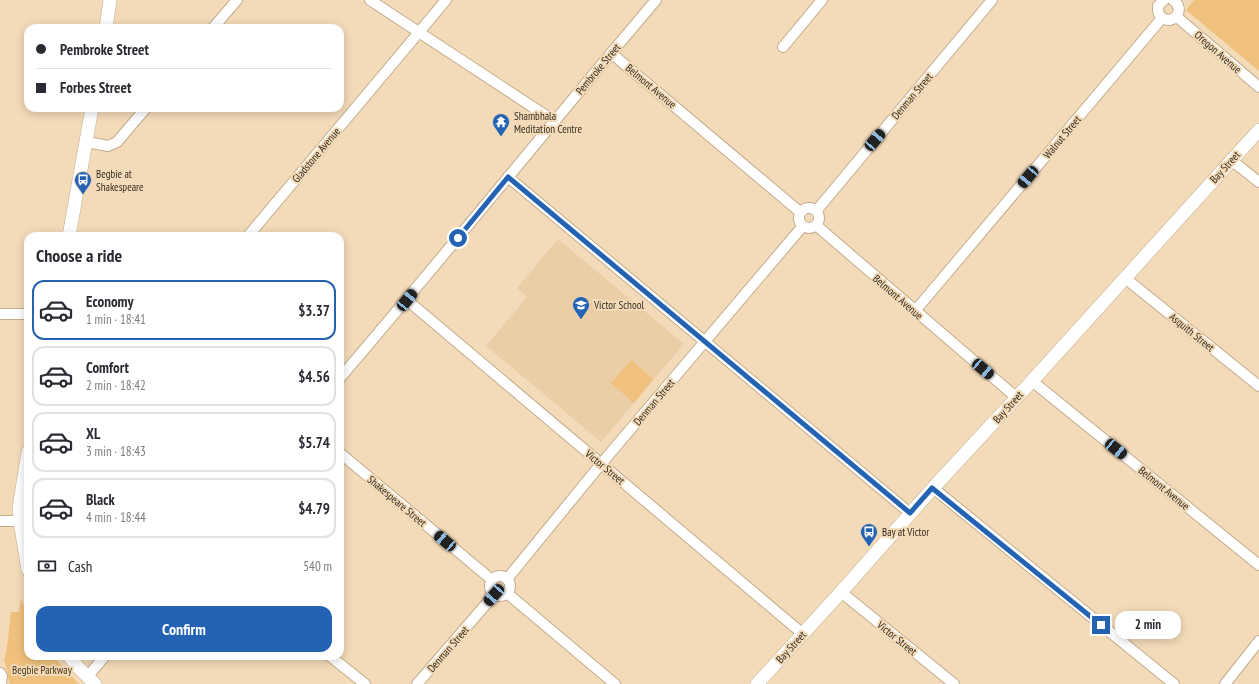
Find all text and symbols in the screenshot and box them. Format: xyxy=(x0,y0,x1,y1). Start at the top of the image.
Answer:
street label: Oregon Avenue xyxy=(1192,28,1245,77)
text: Pembroke Street xyxy=(60,40,149,59)
street label: Pembroke Street xyxy=(572,40,624,98)
street label: Belmont Avenue xyxy=(623,61,680,112)
street label: Denman Street xyxy=(888,70,936,122)
text: Forbes Street xyxy=(60,78,131,97)
place label: Shambhala Meditation Centre xyxy=(514,109,583,136)
temple icon: Shambhala Meditation Centre xyxy=(491,112,511,137)
street label: Walnut Street xyxy=(1040,113,1084,161)
street label: Gladstone Avenue xyxy=(289,124,343,185)
car xyxy=(863,127,887,153)
street label: Bay Street xyxy=(1207,148,1243,186)
car xyxy=(1016,164,1040,190)
place label: Begbie at Shakespeare xyxy=(96,167,144,194)
bus stop icon: Begbie at Shakespeare xyxy=(73,170,93,195)
route start xyxy=(449,229,467,247)
text: Choose a ride xyxy=(36,244,122,267)
street label: Belmont Avenue xyxy=(870,271,926,323)
car xyxy=(395,287,419,313)
icon: car xyxy=(38,292,74,328)
text: Economy xyxy=(86,292,134,311)
school or university icon: Victor School xyxy=(571,295,591,320)
place label: Victor School xyxy=(593,298,644,312)
text: $3.37 xyxy=(298,301,330,320)
street label: Asquith Street xyxy=(1167,310,1217,354)
text: 1 min · 18:41 xyxy=(86,311,146,328)
car xyxy=(970,357,996,381)
icon: car xyxy=(38,358,74,394)
text: Comfort xyxy=(86,358,129,377)
text: $4.56 xyxy=(298,367,330,386)
street label: Denman Street xyxy=(630,376,678,428)
text: 2 min · 18:42 xyxy=(86,377,146,394)
street label: Bay Street xyxy=(990,388,1026,426)
icon: car xyxy=(38,424,74,460)
text: XL xyxy=(86,424,100,443)
text: $5.74 xyxy=(298,433,330,452)
car xyxy=(1103,437,1129,461)
text: 3 min · 18:43 xyxy=(86,443,146,460)
street label: Victor Street xyxy=(582,446,628,488)
street label: Belmont Avenue xyxy=(1136,463,1193,513)
street label: Shakespeare Street xyxy=(365,472,429,530)
icon: car xyxy=(38,490,74,526)
text: Black xyxy=(86,490,115,509)
text: $4.79 xyxy=(298,499,330,518)
text: 4 min · 18:44 xyxy=(86,509,146,526)
bus stop icon: Bay at Victor xyxy=(859,522,879,547)
place label: Bay at Victor xyxy=(882,525,929,539)
car xyxy=(432,529,458,553)
icon: cash xyxy=(36,555,58,577)
text: Cash xyxy=(68,557,92,576)
text: 540 m xyxy=(303,558,332,575)
car xyxy=(482,582,506,608)
button: Confirm xyxy=(36,606,332,652)
callout: 2 min xyxy=(1115,611,1181,639)
route end xyxy=(1092,616,1110,634)
text: 2 min xyxy=(1135,616,1161,633)
street label: Victor Street xyxy=(873,617,920,658)
street label: Denman Street xyxy=(424,623,472,675)
street label: Bay Street xyxy=(773,628,809,666)
park label: Begbie Parkway xyxy=(12,663,73,677)

